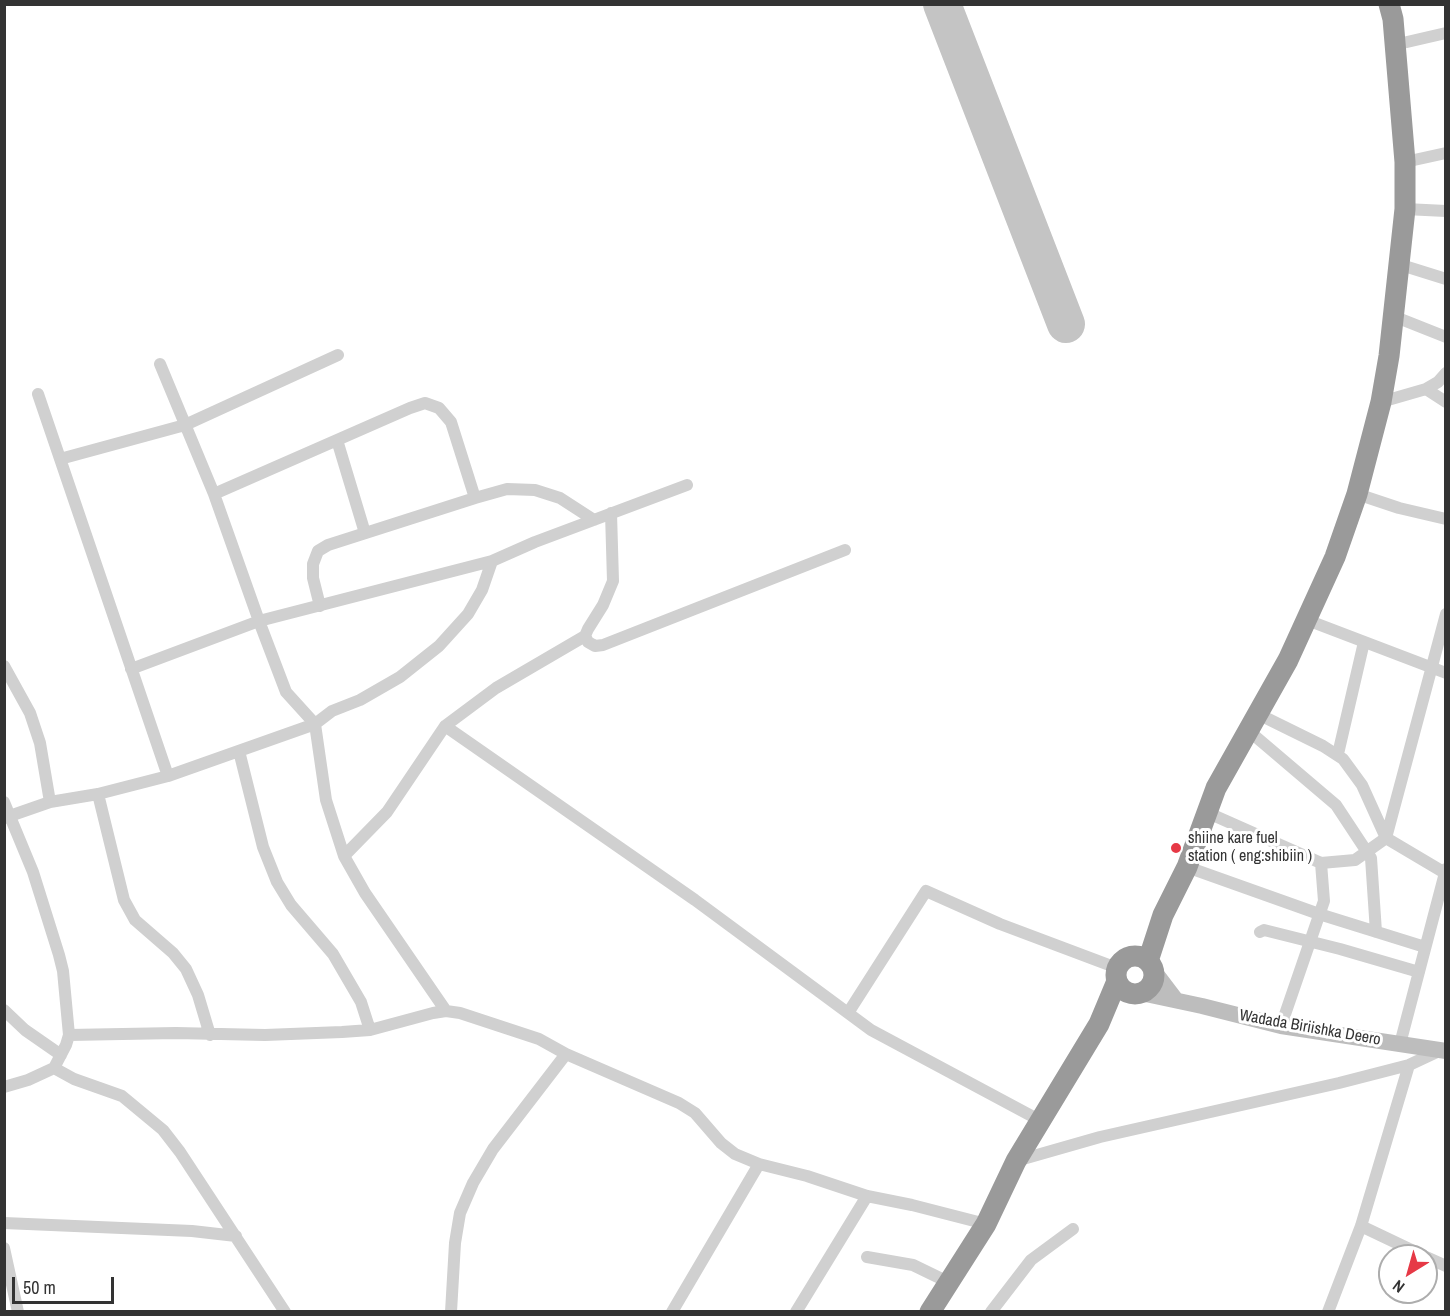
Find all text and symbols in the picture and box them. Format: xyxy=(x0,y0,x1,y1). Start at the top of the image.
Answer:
place label: shiine kare fuel station ( eng:shibiin ) xyxy=(1188,829,1312,867)
marker: shiine kare fuel station ( eng:shibiin ) xyxy=(1169,841,1183,855)
street label: Wadada Biriishka Deero xyxy=(1238,1006,1382,1050)
north arrow xyxy=(1378,1244,1438,1304)
scale bar xyxy=(15,1265,117,1303)
text: 50 m xyxy=(23,1275,56,1300)
text: N xyxy=(1388,1275,1409,1298)

